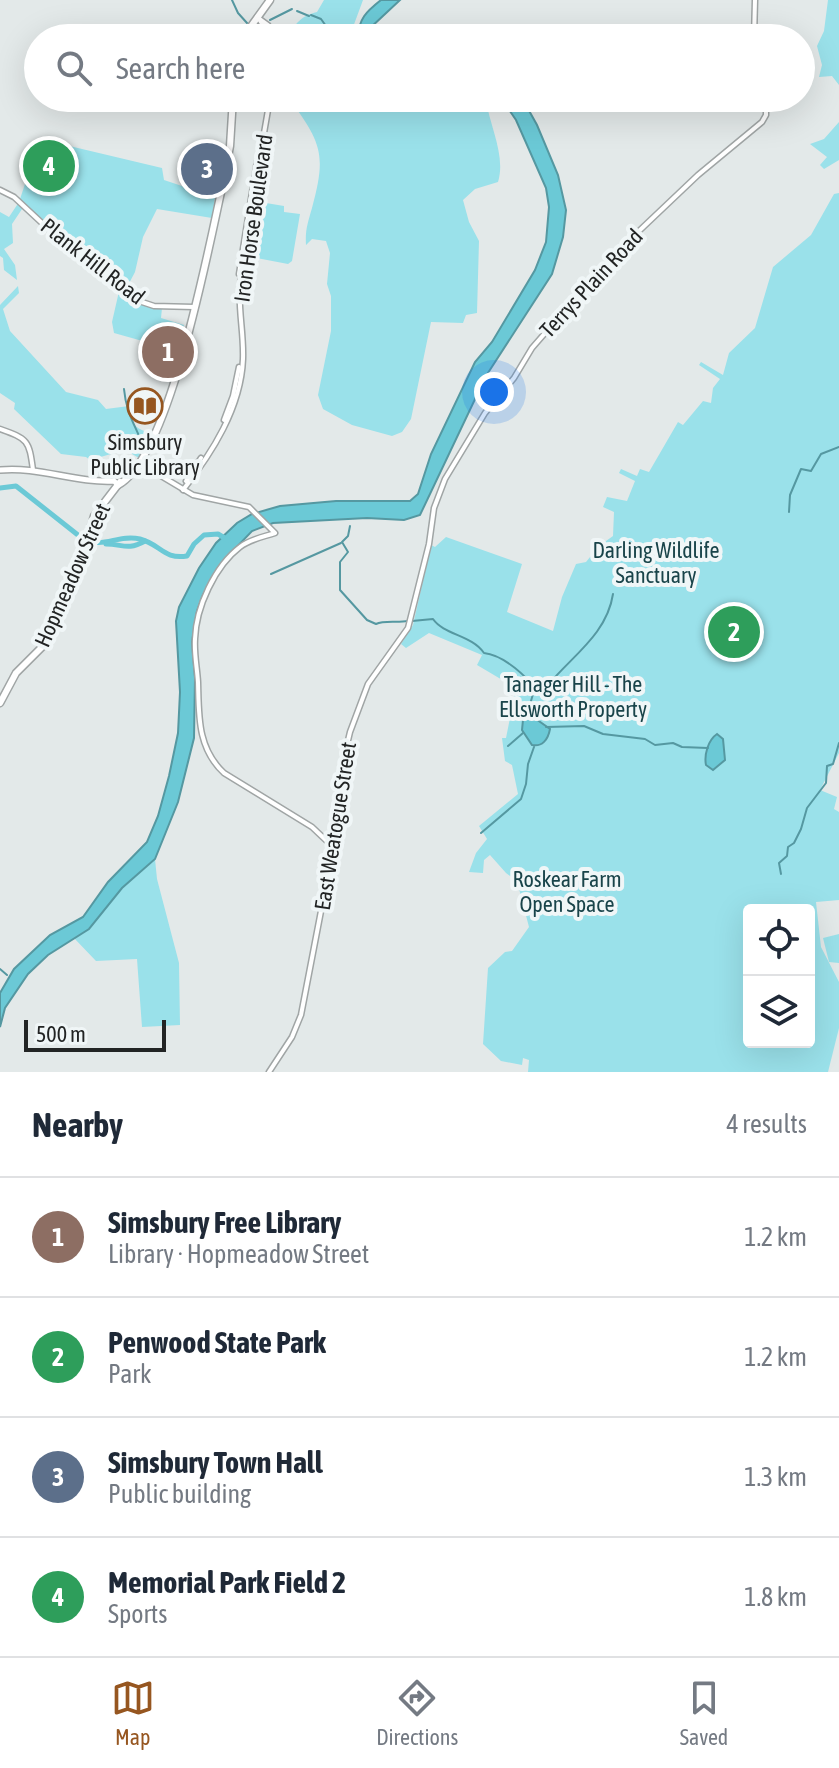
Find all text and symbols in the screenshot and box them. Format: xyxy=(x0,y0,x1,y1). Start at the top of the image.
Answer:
search box xyxy=(24,24,815,112)
icon: search xyxy=(52,46,96,90)
text: Search here xyxy=(116,51,245,85)
street label: Iron Horse Boulevard xyxy=(228,132,278,304)
pin: 4 xyxy=(23,136,75,196)
pin: 3 xyxy=(181,139,233,199)
street label: Plank Hill Road xyxy=(36,212,150,310)
street label: Terrys Plain Road xyxy=(534,223,648,343)
pin: 1 xyxy=(142,322,194,382)
your location xyxy=(474,372,514,412)
library icon: Simsbury Public Library xyxy=(126,387,164,425)
place label: Simsbury Public Library xyxy=(90,429,200,480)
street label: Hopmeadow Street xyxy=(29,499,115,651)
park label: Darling Wildlife Sanctuary xyxy=(592,537,720,588)
pin: 2 xyxy=(708,602,760,662)
park label: Tanager Hill - The Ellsworth Property xyxy=(499,671,647,722)
street label: East Weatogue Street xyxy=(309,740,361,912)
park label: Roskear Farm Open Space xyxy=(512,866,622,917)
map controls xyxy=(743,904,815,1048)
button: locate xyxy=(743,904,815,976)
button: layers xyxy=(743,976,815,1048)
scale bar xyxy=(24,1016,166,1052)
text: 500 m xyxy=(36,1021,86,1047)
text: Nearby xyxy=(32,1105,123,1144)
text: 4 results xyxy=(726,1109,807,1139)
text: Simsbury Free Library xyxy=(108,1205,341,1239)
text: 1 xyxy=(52,1222,64,1252)
text: 1.2 km xyxy=(744,1222,807,1252)
text: Library · Hopmeadow Street xyxy=(108,1239,369,1269)
text: Penwood State Park xyxy=(108,1325,326,1359)
text: 2 xyxy=(52,1342,64,1372)
text: 1.2 km xyxy=(744,1342,807,1372)
text: Park xyxy=(108,1359,151,1389)
text: Simsbury Town Hall xyxy=(108,1445,323,1479)
text: 3 xyxy=(52,1462,64,1492)
text: 1.3 km xyxy=(744,1462,807,1492)
text: Public building xyxy=(108,1479,251,1509)
text: Memorial Park Field 2 xyxy=(108,1565,346,1599)
text: 4 xyxy=(52,1582,64,1612)
text: 1.8 km xyxy=(744,1582,807,1612)
text: Sports xyxy=(108,1599,168,1629)
tab: Map xyxy=(111,1676,155,1750)
tab: Directions xyxy=(376,1676,458,1750)
tab: Saved xyxy=(680,1676,728,1750)

